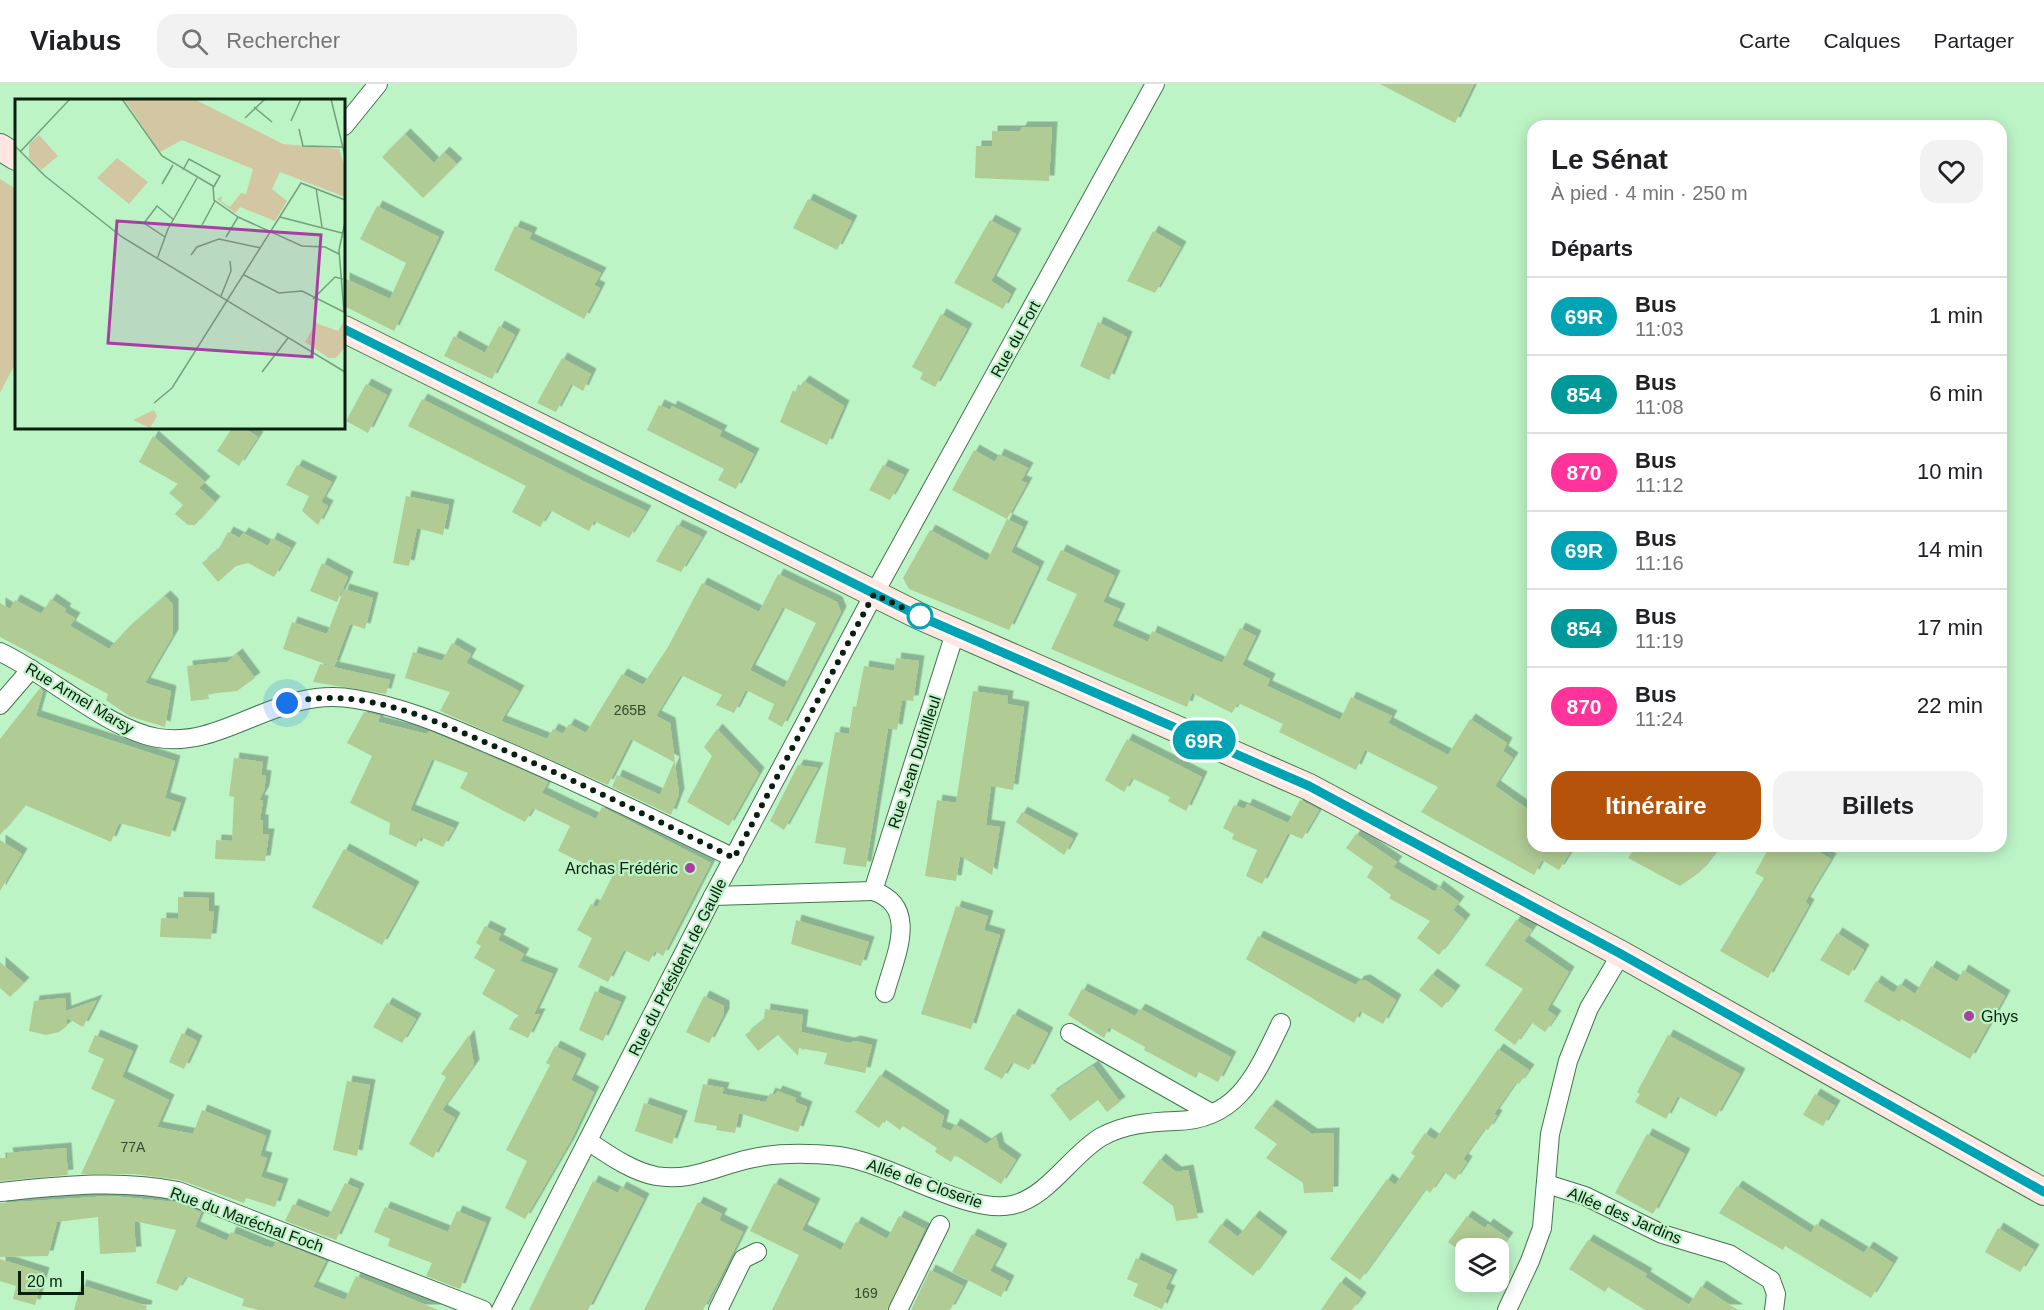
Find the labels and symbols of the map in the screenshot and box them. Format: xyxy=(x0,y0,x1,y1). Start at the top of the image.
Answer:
inset map xyxy=(15,99,345,429)
street label: Rue du Fort xyxy=(988,298,1044,380)
unlabelled marker xyxy=(907,603,933,629)
street label: Rue Armel Marsy xyxy=(23,660,137,737)
your location xyxy=(272,688,302,718)
street label: Rue Jean Duthilleul xyxy=(885,694,944,831)
house number: 265B xyxy=(614,702,646,718)
line badge: 69R xyxy=(1170,720,1238,760)
place label: Archas Frédéric xyxy=(565,860,678,877)
marker: Archas Frédéric xyxy=(683,861,697,875)
street label: Rue du Président de Gaulle xyxy=(625,876,730,1059)
place label: Ghys xyxy=(1981,1008,2018,1025)
marker: Ghys xyxy=(1962,1009,1976,1023)
house number: 77A xyxy=(121,1139,146,1155)
street label: Allée de Closerie xyxy=(865,1156,985,1211)
street label: Rue du Maréchal Foch xyxy=(168,1184,326,1255)
street label: Allée des Jardins xyxy=(1565,1184,1684,1247)
scale bar xyxy=(18,1268,84,1296)
house number: 169 xyxy=(854,1285,878,1301)

